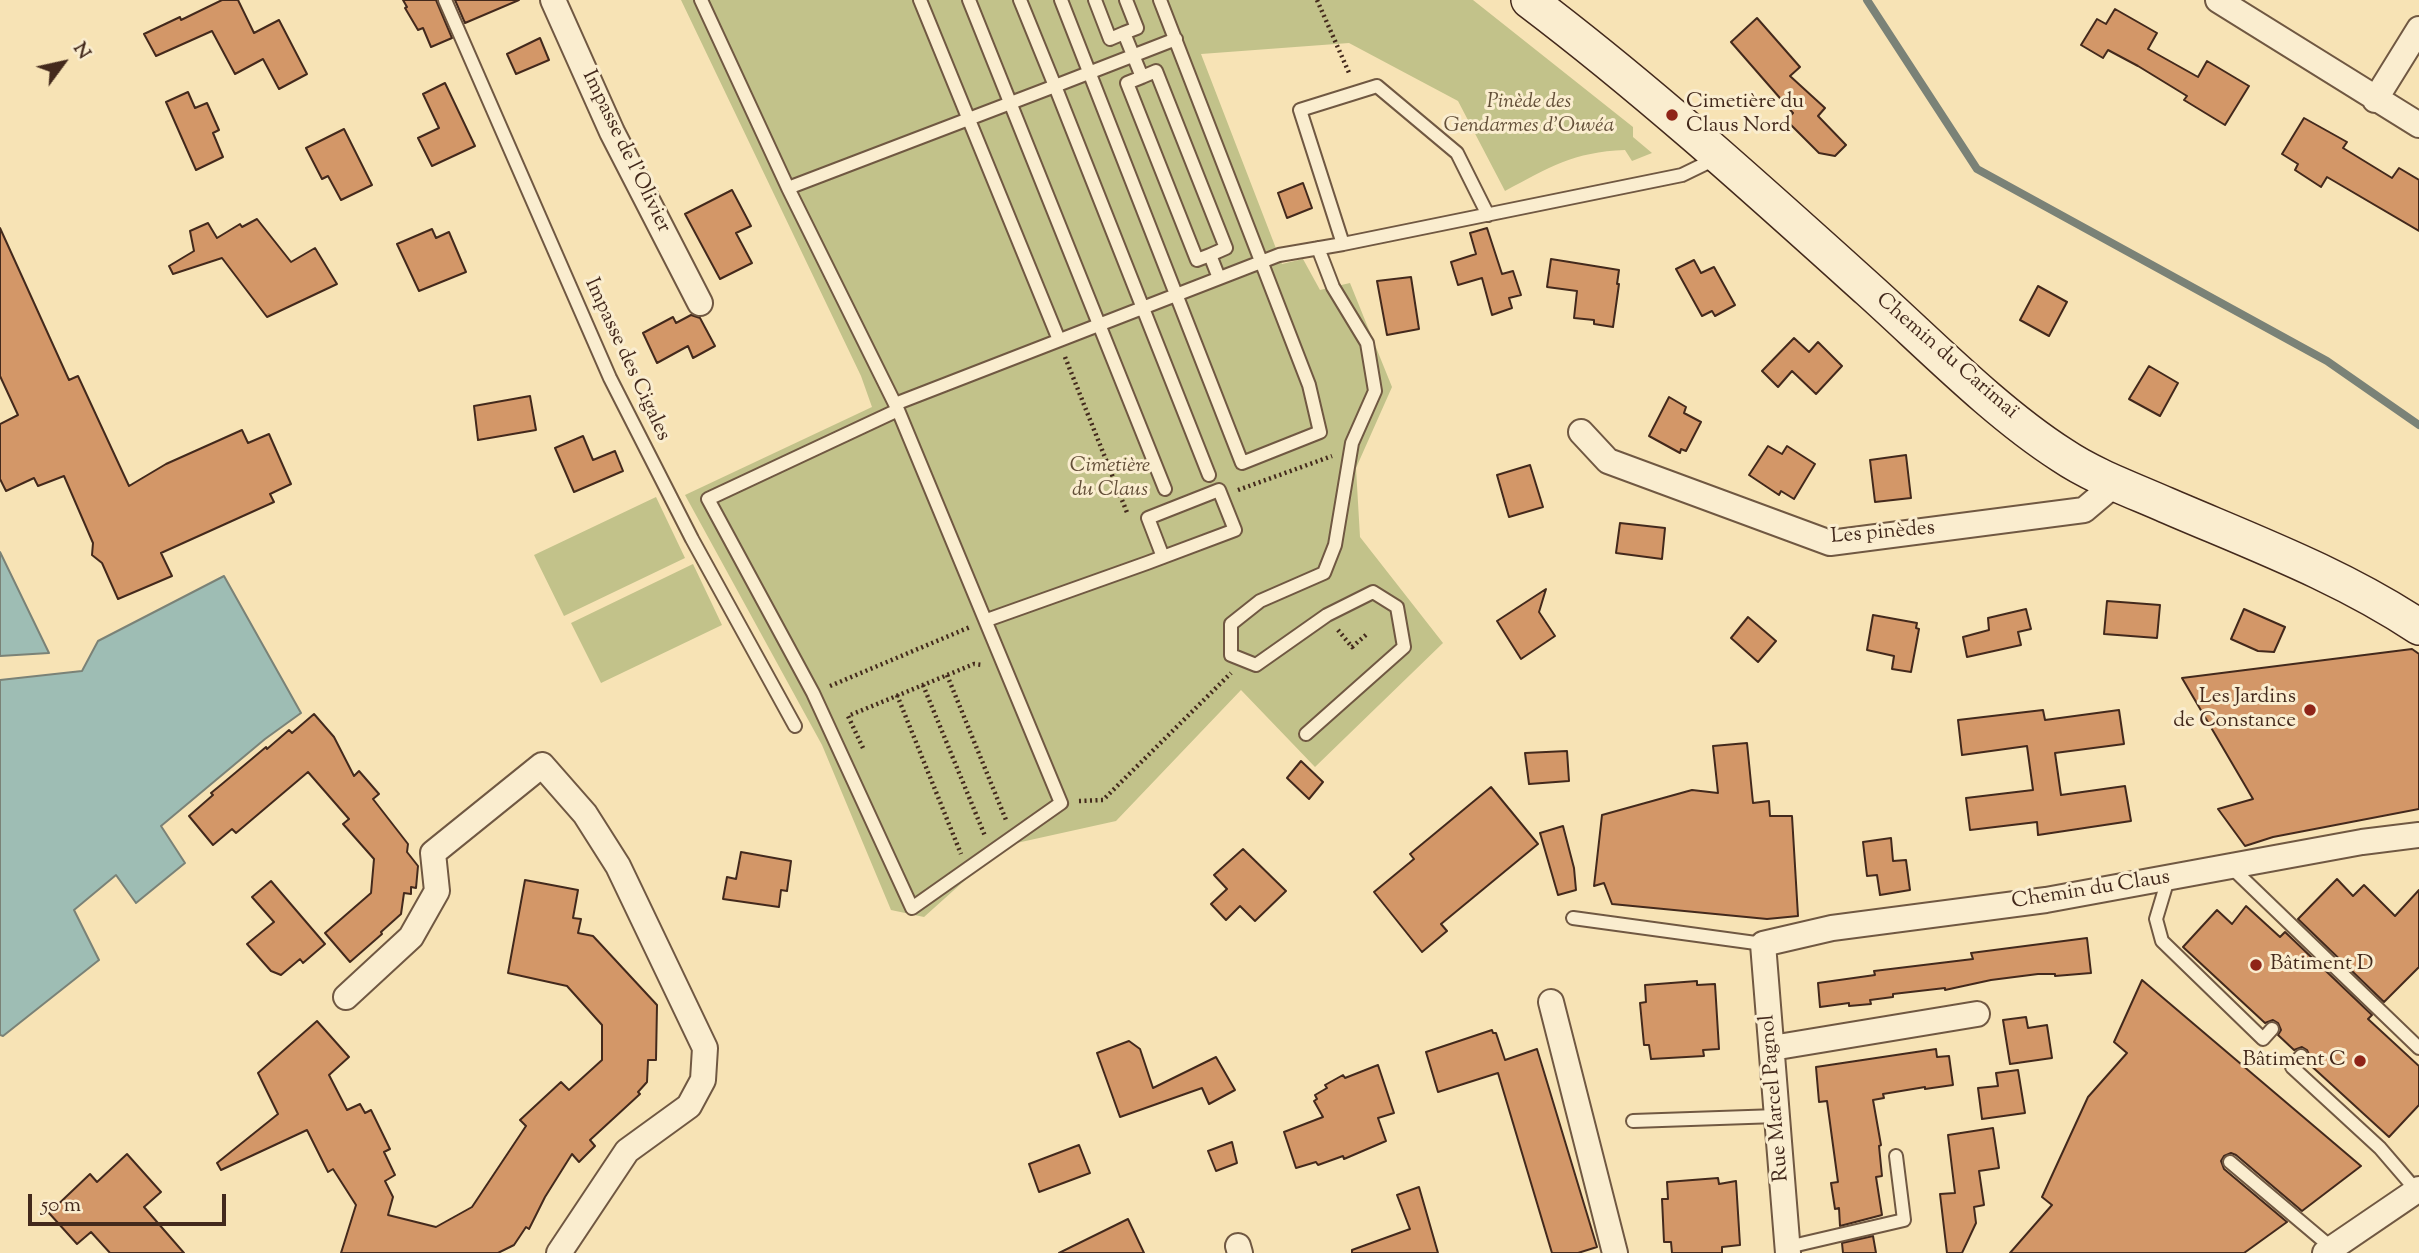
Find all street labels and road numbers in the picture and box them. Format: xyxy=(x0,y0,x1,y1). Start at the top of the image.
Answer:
street label: Impasse de l'Olivier xyxy=(575,67,675,237)
street label: Impasse des Cigales xyxy=(577,275,675,445)
street label: Chemin du Carimaï xyxy=(1870,288,2022,426)
street label: Les pinèdes xyxy=(1830,517,1936,551)
street label: Chemin du Claus xyxy=(2010,866,2172,916)
street label: Rue Marcel Pagnol xyxy=(1756,1013,1796,1183)

